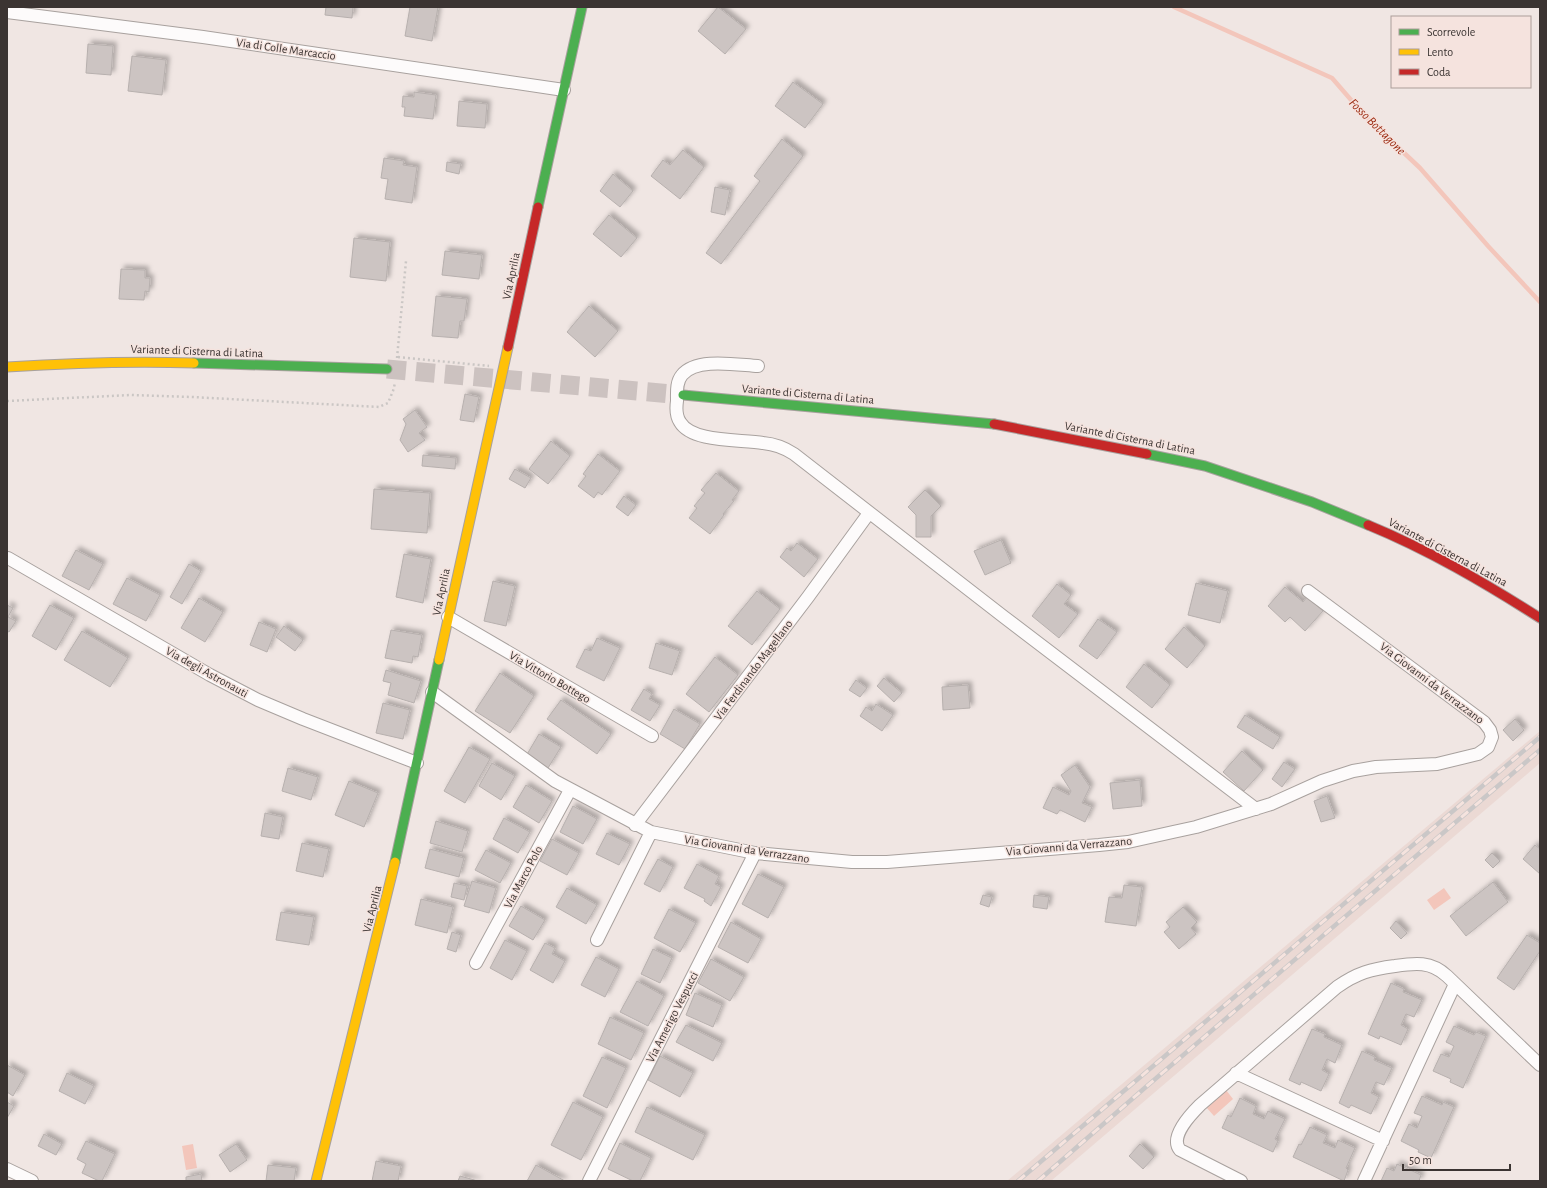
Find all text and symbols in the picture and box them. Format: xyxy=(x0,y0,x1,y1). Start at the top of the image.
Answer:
legend xyxy=(1391,16,1531,88)
text: Scorrevole xyxy=(1427,26,1475,38)
street label: Via di Colle Marcaccio xyxy=(235,36,337,62)
text: Lento xyxy=(1427,46,1453,58)
text: Coda xyxy=(1427,66,1451,78)
water label: Fosso Bottagone xyxy=(1346,96,1408,158)
street label: Via Aprilia xyxy=(500,251,522,301)
street label: Variante di Cisterna di Latina xyxy=(130,343,264,359)
street label: Variante di Cisterna di Latina xyxy=(741,382,875,406)
street label: Variante di Cisterna di Latina xyxy=(1064,419,1197,457)
street label: Variante di Cisterna di Latina xyxy=(1387,516,1510,589)
street label: Via Aprilia xyxy=(430,567,452,617)
street label: Via Ferdinando Magellano xyxy=(711,618,795,722)
street label: Via Giovanni da Verrazzano xyxy=(1378,640,1486,726)
street label: Via degli Astronauti xyxy=(164,644,250,700)
street label: Via Vittorio Bottego xyxy=(507,649,593,705)
street label: Via Giovanni da Verrazzano xyxy=(684,833,811,865)
street label: Via Giovanni da Verrazzano xyxy=(1005,834,1133,857)
street label: Via Marco Polo xyxy=(502,844,544,910)
street label: Via Aprilia xyxy=(360,884,384,934)
street label: Via Amerigo Vespucci xyxy=(644,970,700,1064)
scale bar xyxy=(1403,1146,1510,1172)
text: 50 m xyxy=(1409,1154,1432,1166)

